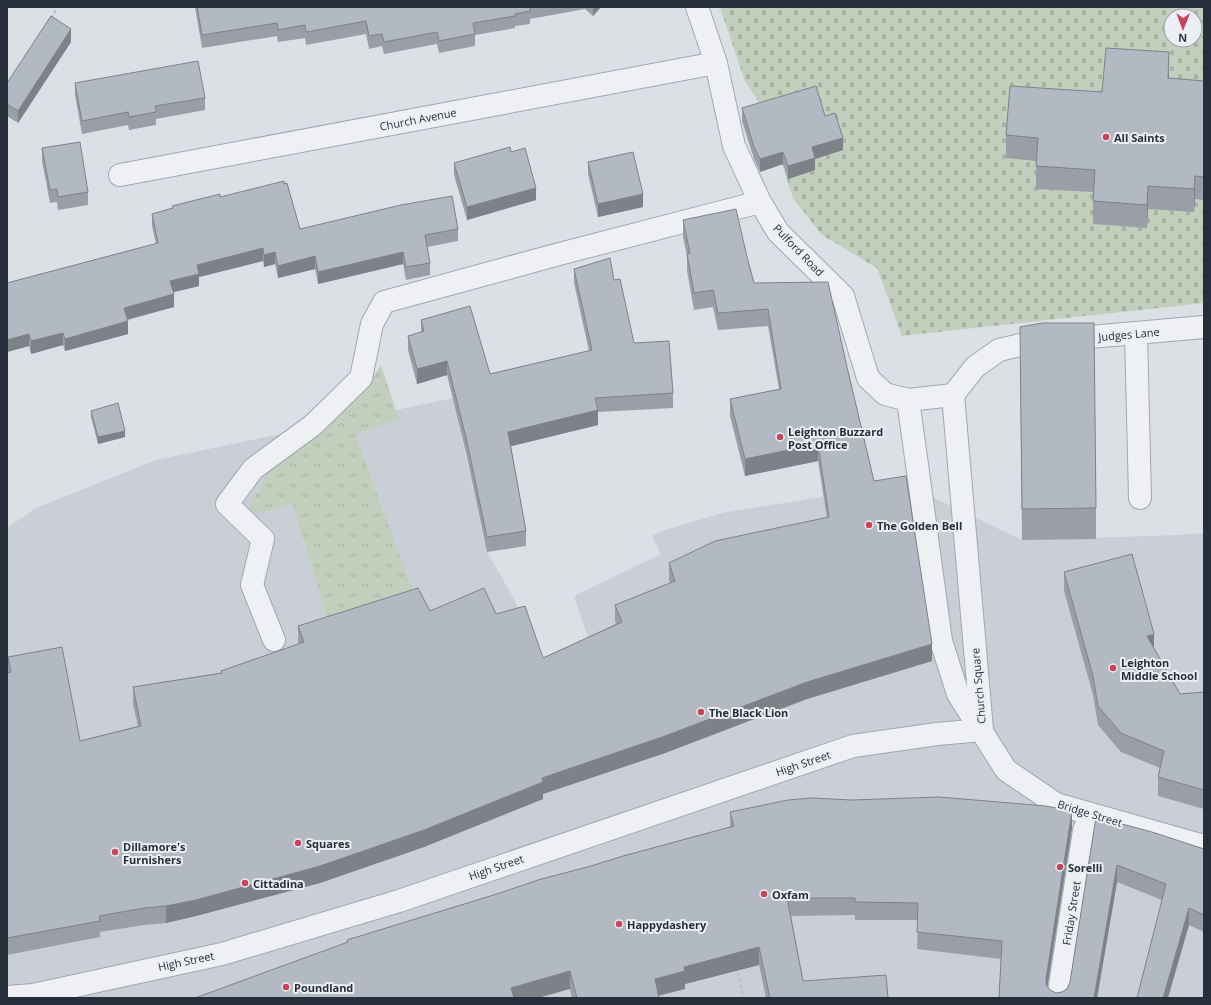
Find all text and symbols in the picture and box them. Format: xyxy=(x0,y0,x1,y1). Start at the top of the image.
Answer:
north arrow xyxy=(1163,8,1203,48)
text: N xyxy=(1178,31,1187,46)
street label: Church Avenue xyxy=(378,104,458,134)
place label: All Saints xyxy=(1114,130,1165,145)
marker: All Saints xyxy=(1101,132,1111,142)
street label: Pulford Road xyxy=(770,221,828,279)
street label: Judges Lane xyxy=(1097,324,1160,344)
place label: Leighton Buzzard Post Office xyxy=(788,424,883,452)
marker: Leighton Buzzard Post Office xyxy=(775,432,785,442)
place label: The Golden Bell xyxy=(877,518,962,533)
marker: The Golden Bell xyxy=(864,520,874,530)
street label: Church Square xyxy=(967,647,989,725)
place label: Leighton Middle School xyxy=(1121,655,1197,683)
marker: Leighton Middle School xyxy=(1108,663,1118,673)
place label: The Black Lion xyxy=(709,705,788,720)
marker: The Black Lion xyxy=(696,707,706,717)
street label: High Street xyxy=(774,747,833,779)
street label: Bridge Street xyxy=(1056,796,1124,830)
place label: Squares xyxy=(306,836,350,851)
marker: Squares xyxy=(293,838,303,848)
place label: Dillamore's Furnishers xyxy=(123,839,186,867)
marker: Dillamore's Furnishers xyxy=(110,847,120,857)
street label: High Street xyxy=(467,851,526,883)
place label: Sorelli xyxy=(1068,860,1102,875)
marker: Sorelli xyxy=(1055,862,1065,872)
place label: Cittadina xyxy=(253,876,304,891)
marker: Cittadina xyxy=(240,878,250,888)
street label: Friday Street xyxy=(1059,880,1083,946)
place label: Oxfam xyxy=(772,887,809,902)
marker: Oxfam xyxy=(759,889,769,899)
place label: Happydashery xyxy=(627,917,707,932)
marker: Happydashery xyxy=(614,919,624,929)
street label: High Street xyxy=(156,948,216,974)
place label: Poundland xyxy=(294,980,353,995)
marker: Poundland xyxy=(281,982,291,992)

